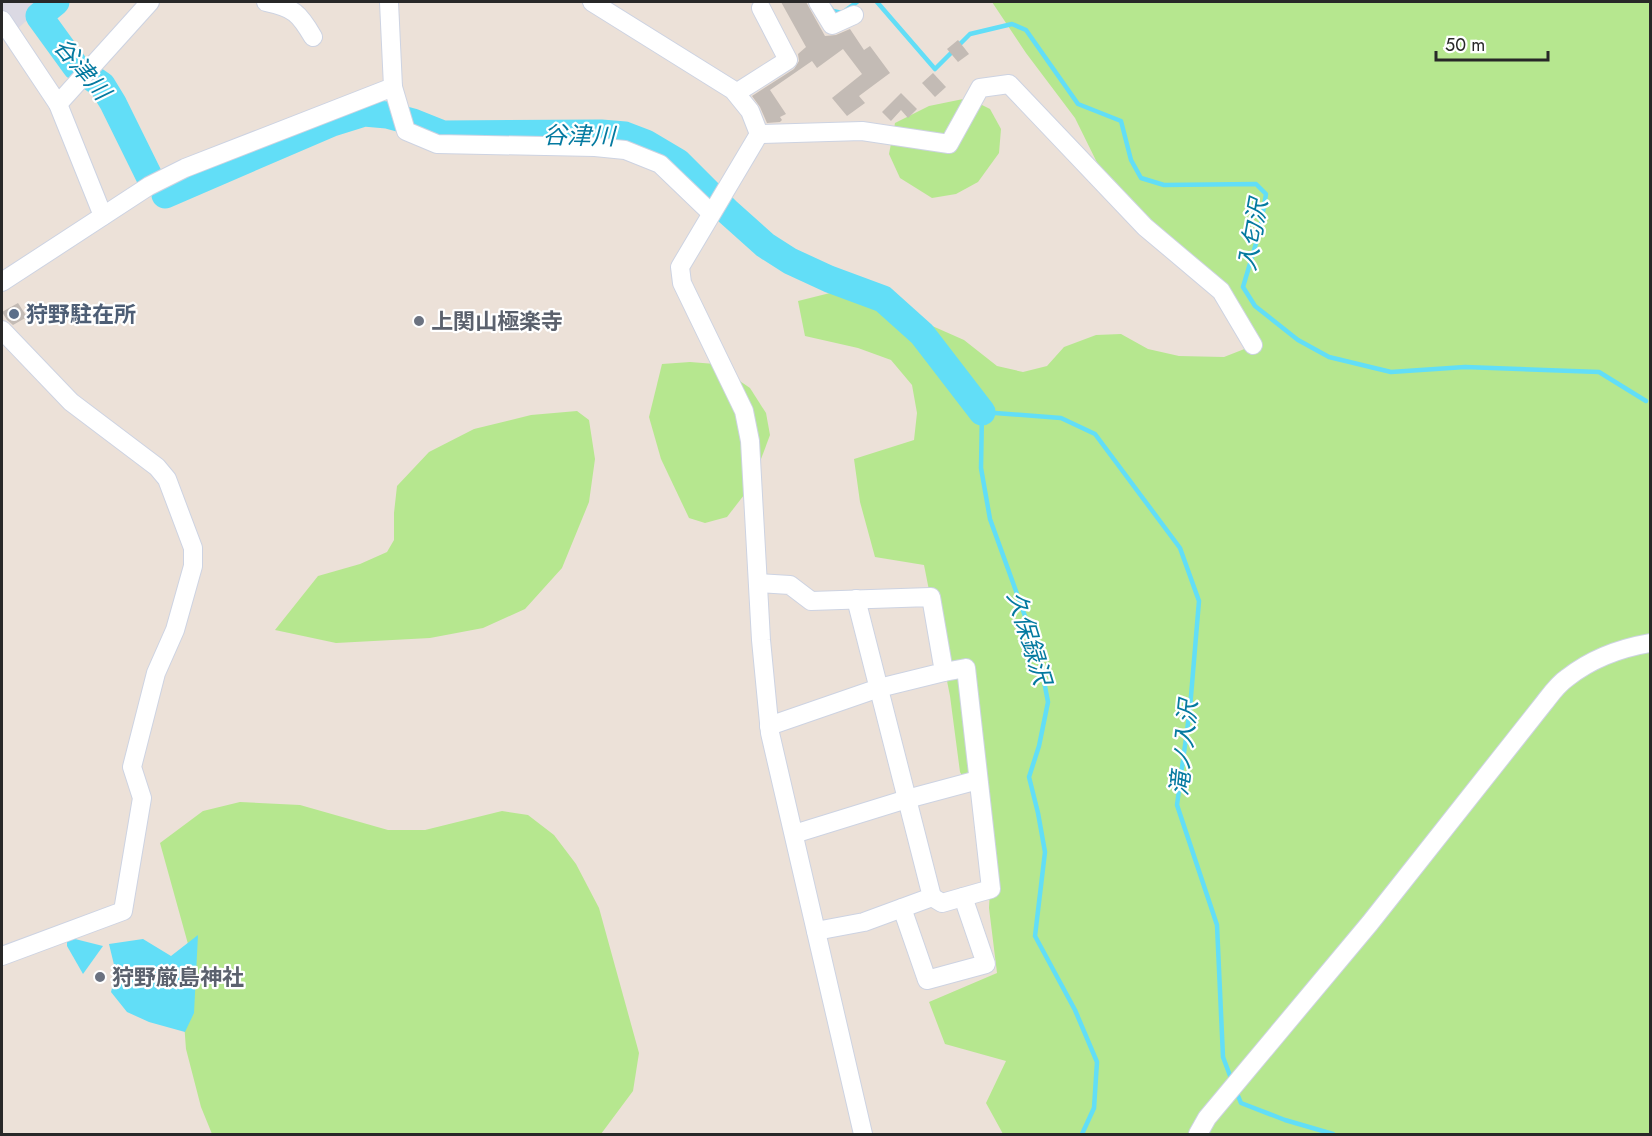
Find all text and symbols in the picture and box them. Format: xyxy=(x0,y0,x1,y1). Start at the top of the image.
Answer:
scale bar xyxy=(1436,24,1548,62)
water label: 谷津川 xyxy=(46,30,121,110)
text: 50 m xyxy=(1445,32,1485,58)
water label: 谷津川 xyxy=(543,117,618,154)
water label: 入匂沢 xyxy=(1229,193,1277,273)
place label: 狩野駐在所 xyxy=(26,298,136,330)
place label: 上関山極楽寺 xyxy=(431,305,563,337)
marker: 狩野駐在所 xyxy=(7,307,21,321)
marker: 上関山極楽寺 xyxy=(412,314,426,328)
water label: 久保録沢 xyxy=(999,587,1061,692)
water label: 滝ノ入沢 xyxy=(1161,695,1206,798)
place label: 狩野厳島神社 xyxy=(112,961,244,993)
marker: 狩野厳島神社 xyxy=(93,970,107,984)

